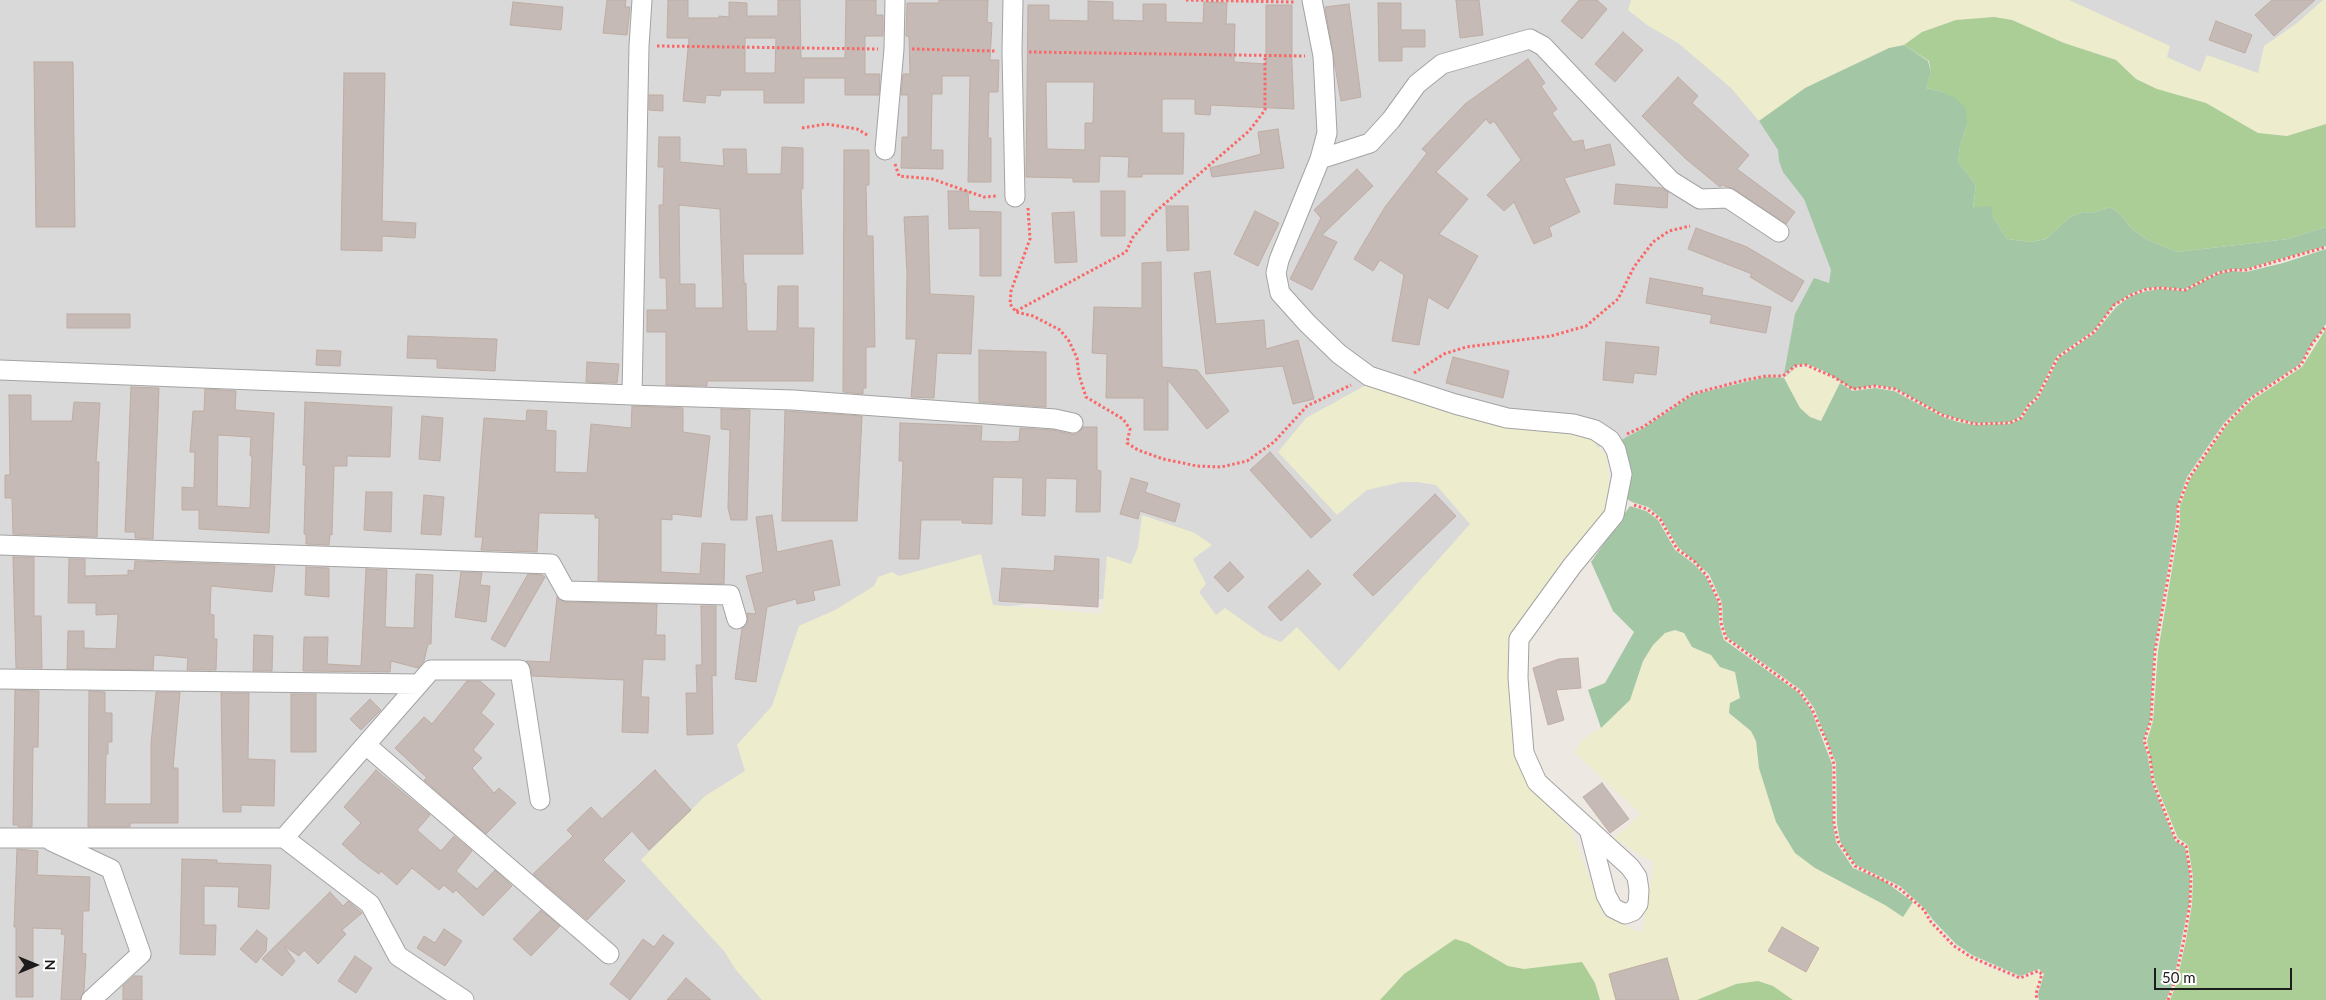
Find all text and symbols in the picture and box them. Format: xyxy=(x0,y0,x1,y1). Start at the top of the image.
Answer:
north arrow xyxy=(10,940,60,990)
scale bar xyxy=(2156,958,2294,990)
text: N xyxy=(42,960,59,970)
text: 50 m xyxy=(2162,968,2196,986)

